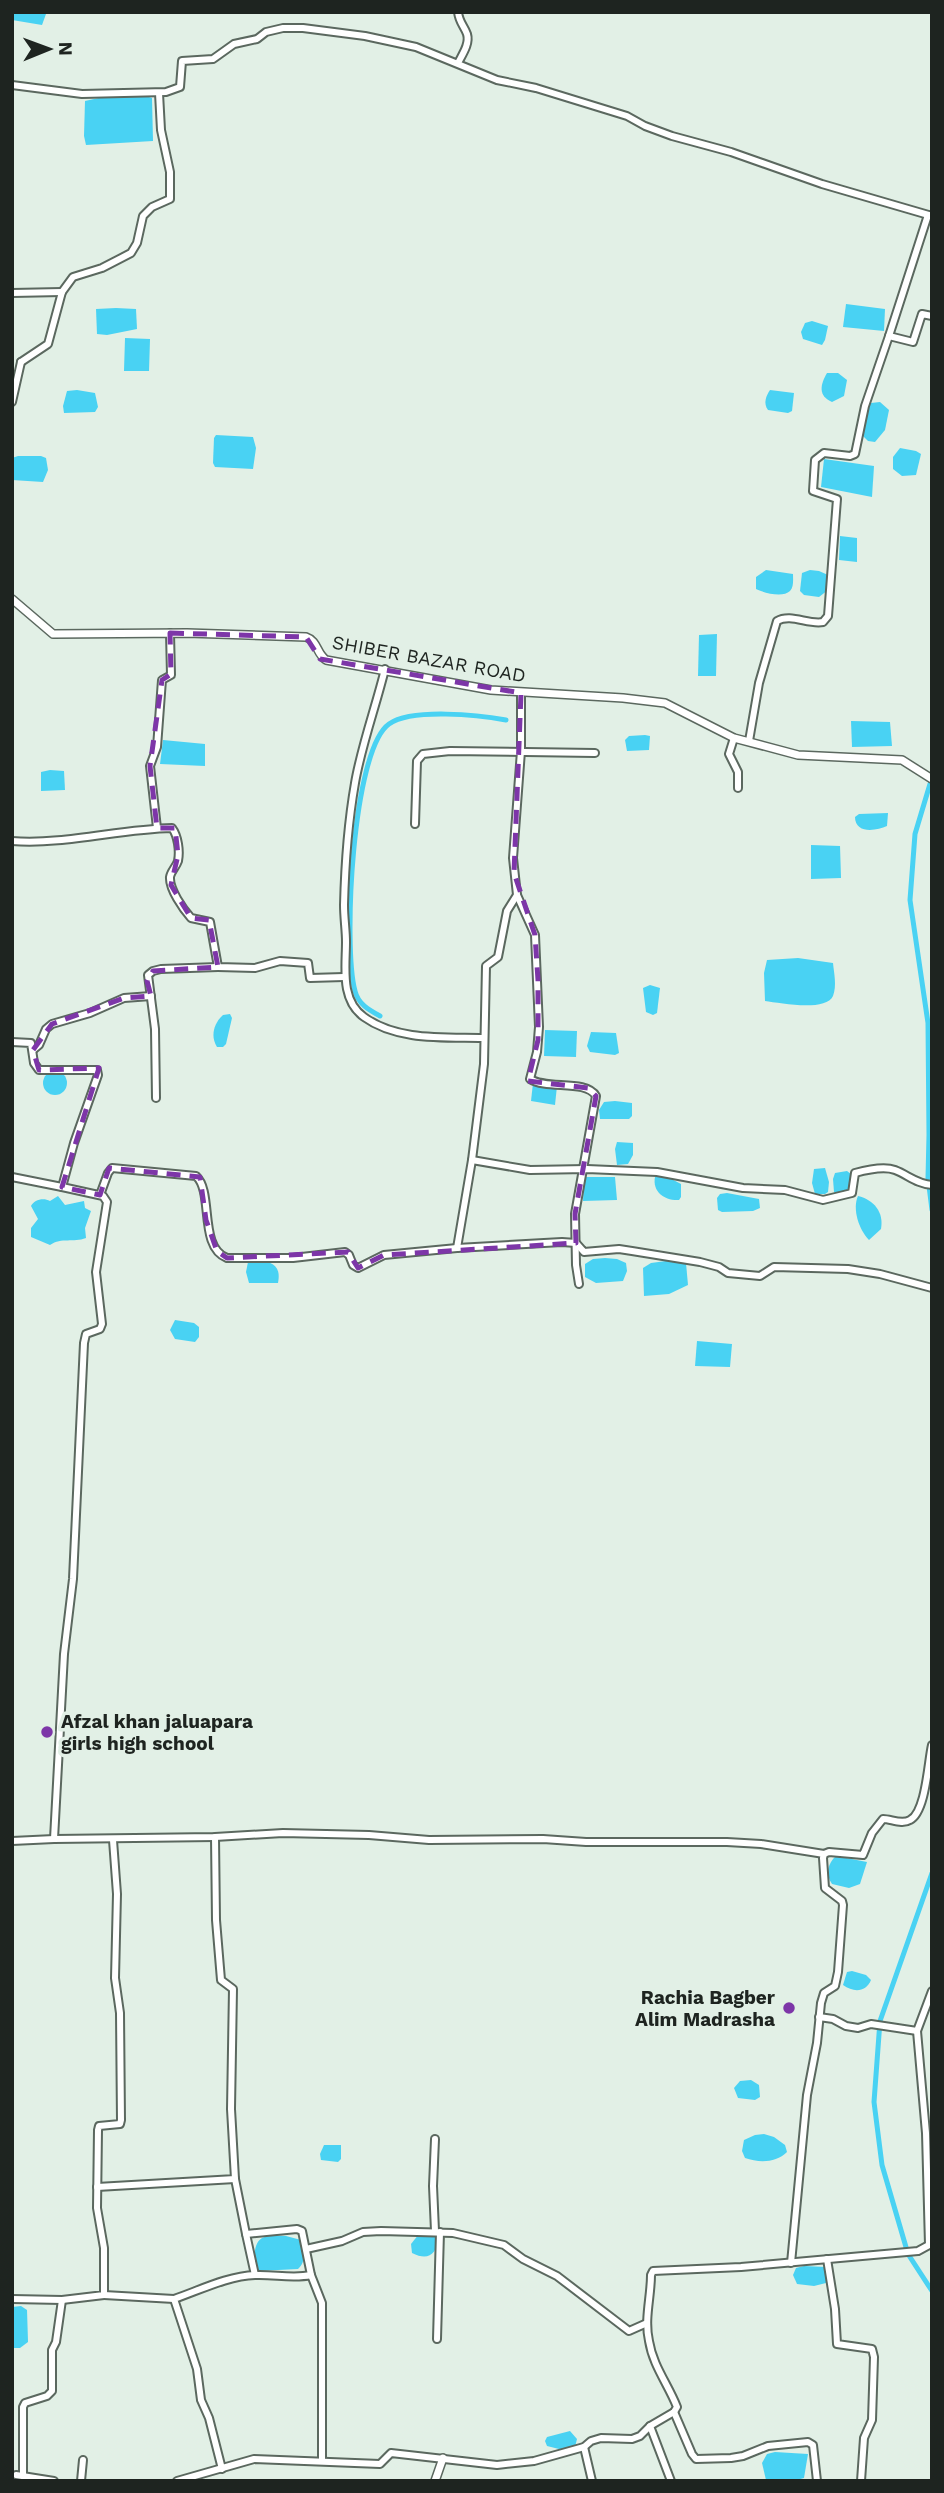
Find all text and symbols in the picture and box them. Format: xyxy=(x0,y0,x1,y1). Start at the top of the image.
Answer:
north arrow xyxy=(14,14,84,84)
text: N xyxy=(54,41,77,56)
street label: SHIBER BAZAR ROAD xyxy=(330,631,528,687)
place label: Afzal khan jaluapara girls high school xyxy=(61,1710,253,1755)
marker: Afzal khan jaluapara girls high school xyxy=(39,1724,55,1740)
place label: Rachia Bagber Alim Madrasha xyxy=(635,1986,776,2031)
marker: Rachia Bagber Alim Madrasha xyxy=(781,2000,797,2016)

